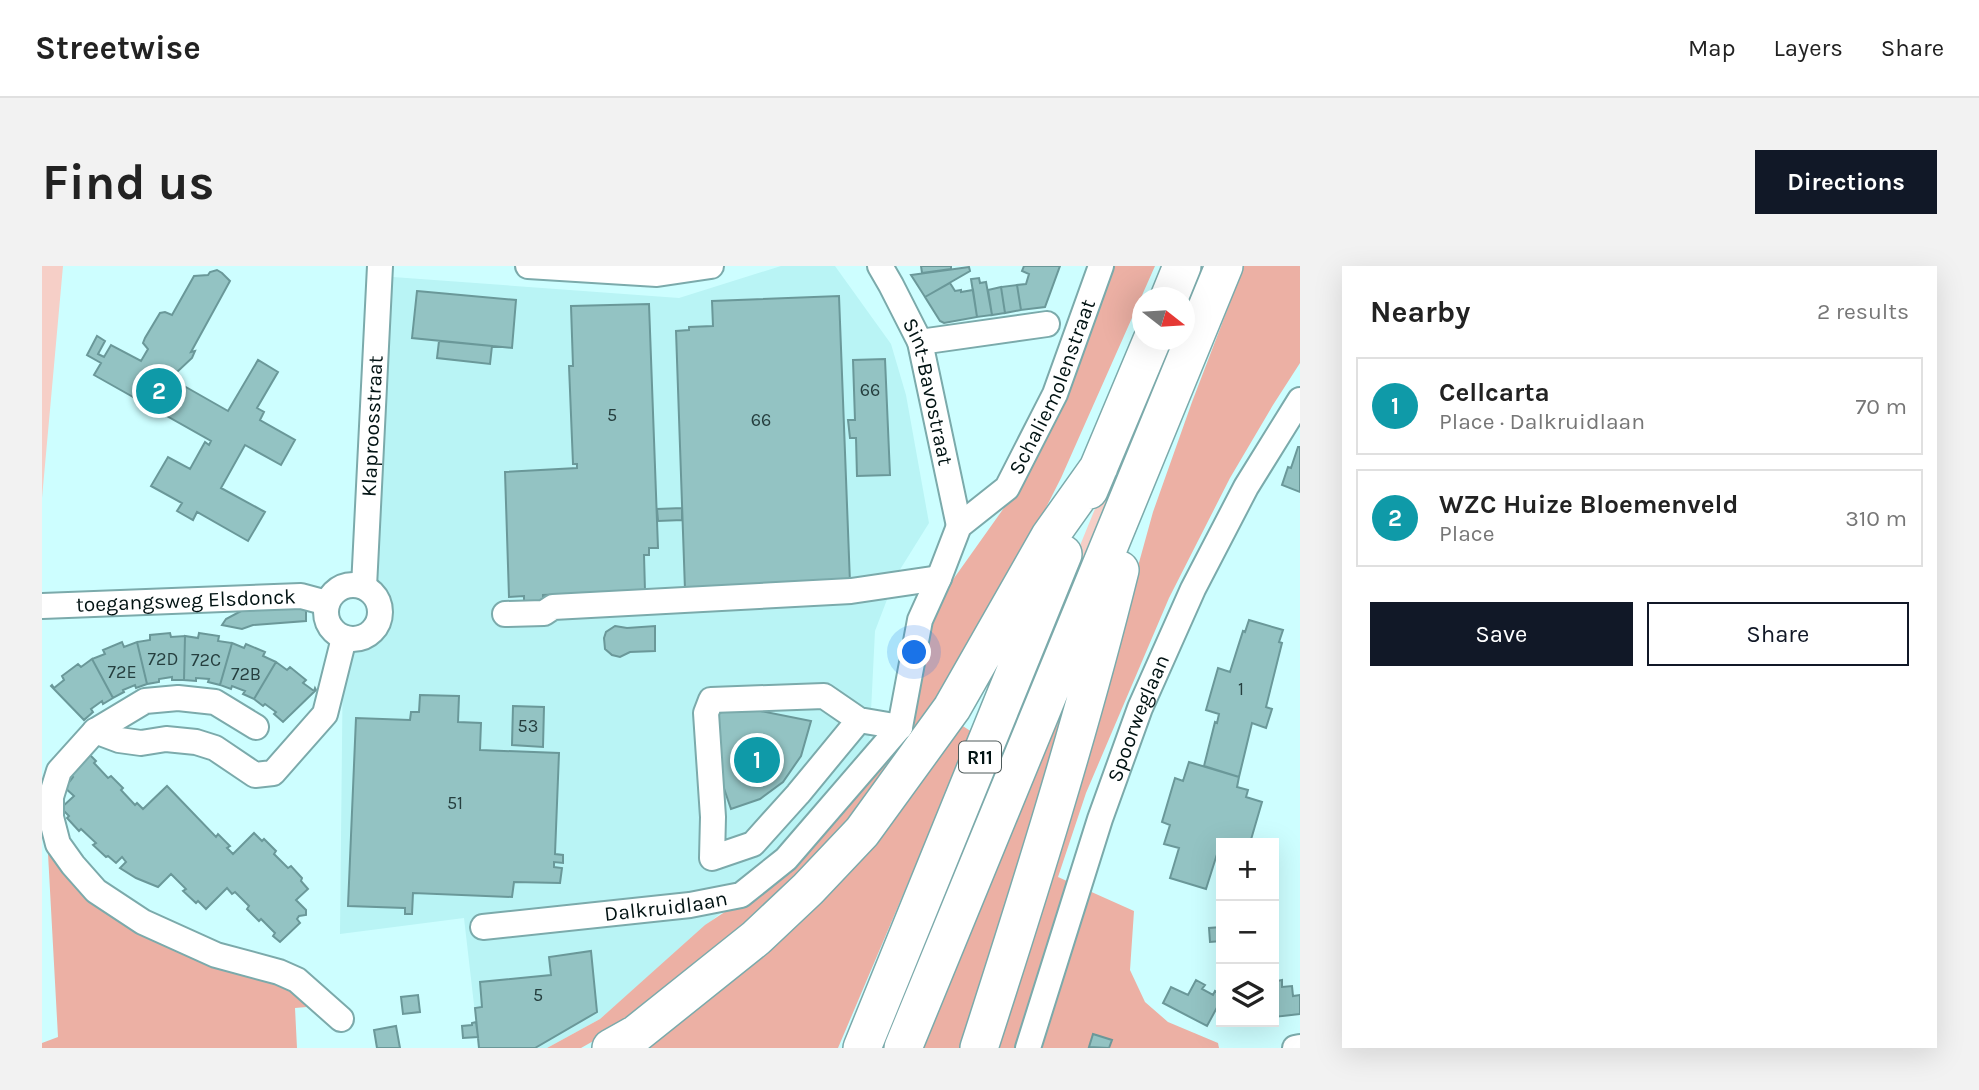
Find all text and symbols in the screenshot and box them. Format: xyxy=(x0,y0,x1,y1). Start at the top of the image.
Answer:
text: Streetwise xyxy=(35,29,201,67)
text: Map xyxy=(1688,34,1736,62)
text: Layers xyxy=(1774,34,1843,62)
text: Share xyxy=(1881,34,1944,62)
button: Directions xyxy=(1755,150,1937,214)
text: Find us xyxy=(42,154,214,211)
north arrow xyxy=(1132,287,1195,350)
text: Nearby xyxy=(1370,294,1470,330)
street label: Schaliemolenstraat xyxy=(1004,296,1100,479)
text: 2 results xyxy=(1817,298,1909,325)
street label: Sint-Bavostraat xyxy=(898,314,958,468)
street label: Klaproosstraat xyxy=(357,355,388,498)
pin: 2 xyxy=(136,365,182,417)
text: Cellcarta xyxy=(1439,377,1550,408)
house number: 66 xyxy=(860,379,880,401)
text: 1 xyxy=(1391,393,1399,420)
text: 70 m xyxy=(1856,393,1907,420)
house number: 5 xyxy=(607,404,617,426)
text: Place · Dalkruidlaan xyxy=(1439,408,1645,435)
house number: 66 xyxy=(751,409,771,431)
text: WZC Huize Bloemenveld xyxy=(1439,489,1738,520)
text: 2 xyxy=(1388,505,1402,532)
text: 310 m xyxy=(1845,505,1907,532)
text: Place xyxy=(1439,520,1495,547)
street label: toegangsweg Elsdonck xyxy=(75,584,297,617)
button: Save xyxy=(1370,602,1633,666)
button: Share xyxy=(1647,602,1909,666)
your location xyxy=(897,635,931,669)
house number: 72D xyxy=(148,648,178,670)
house number: 72C xyxy=(191,649,221,671)
street label: Spoorweglaan xyxy=(1102,651,1174,785)
house number: 72E xyxy=(108,661,137,683)
house number: 72B xyxy=(231,663,261,685)
house number: 1 xyxy=(1238,678,1244,700)
house number: 53 xyxy=(518,715,538,737)
pin: 1 xyxy=(734,734,780,786)
road number: R11 xyxy=(959,742,1001,772)
house number: 51 xyxy=(447,792,463,814)
map controls xyxy=(1216,838,1279,1027)
button: + xyxy=(1216,838,1279,901)
street label: Dalkruidlaan xyxy=(603,886,729,926)
button: − xyxy=(1216,901,1279,964)
button: layers xyxy=(1216,964,1279,1027)
house number: 5 xyxy=(533,984,543,1006)

